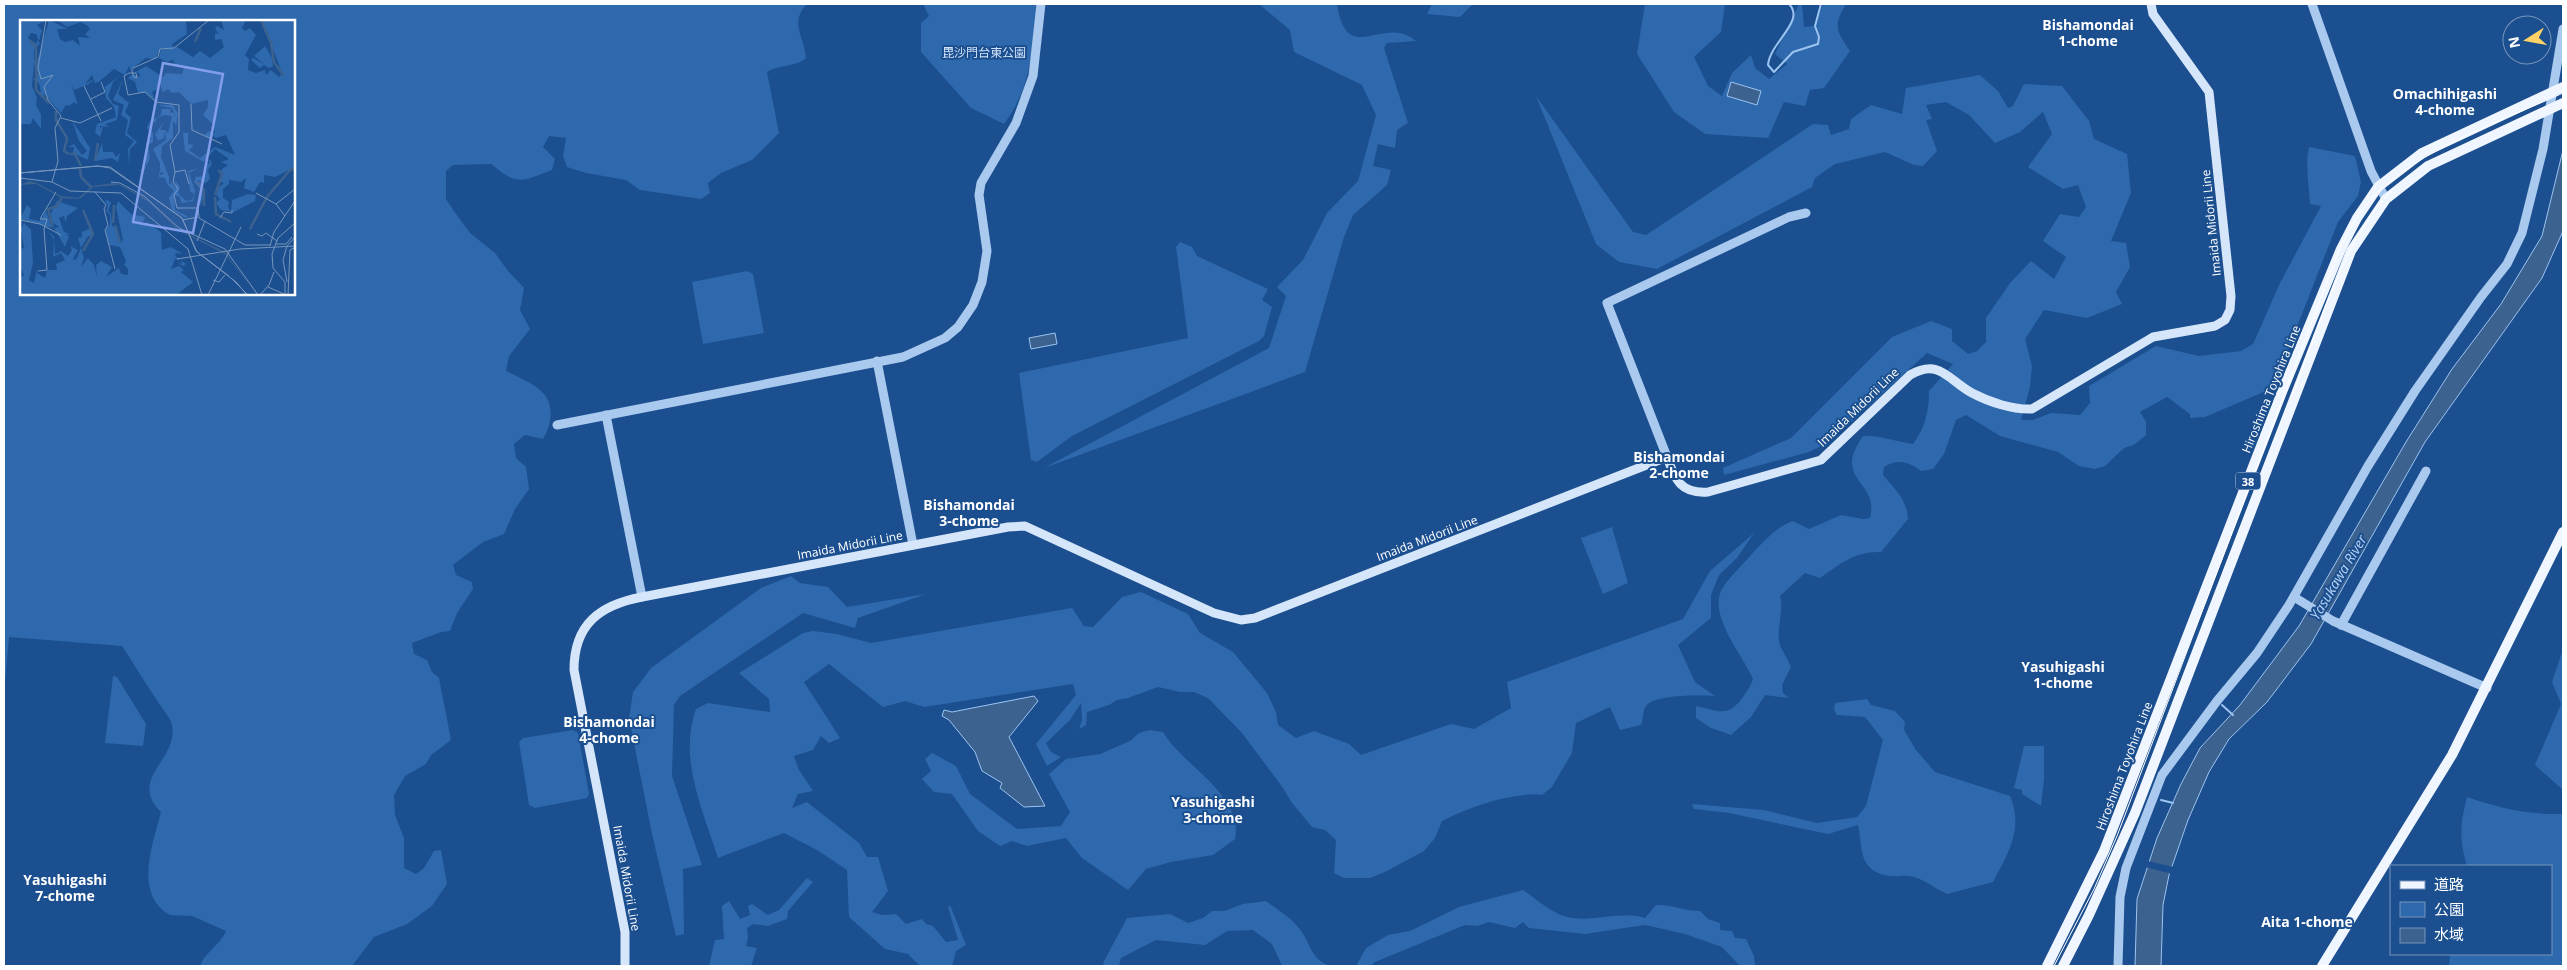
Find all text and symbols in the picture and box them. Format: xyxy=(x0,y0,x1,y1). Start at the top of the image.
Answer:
district label: Bishamondai 1-chome xyxy=(2042,15,2134,50)
north arrow xyxy=(2502,15,2552,65)
inset map xyxy=(20,20,295,295)
text: N xyxy=(2503,35,2524,50)
park label: 毘沙門台東公園 xyxy=(942,44,1026,61)
district label: Omachihigashi 4-chome xyxy=(2393,84,2497,119)
street label: Imaida Midorii Line xyxy=(2197,169,2225,277)
street label: Hiroshima Toyohira Line xyxy=(2238,322,2305,455)
street label: Imaida Midorii Line xyxy=(1814,363,1903,450)
district label: Bishamondai 2-chome xyxy=(1633,447,1725,482)
road number: 38 xyxy=(2236,472,2260,490)
district label: Bishamondai 3-chome xyxy=(923,495,1015,530)
street label: Imaida Midorii Line xyxy=(1374,511,1480,565)
street label: Imaida Midorii Line xyxy=(796,526,904,564)
water label: Yasukawa River xyxy=(2305,531,2371,623)
district label: Yasuhigashi 1-chome xyxy=(2021,657,2105,692)
street label: Hiroshima Toyohira Line xyxy=(2092,699,2156,833)
district label: Bishamondai 4-chome xyxy=(563,712,655,747)
district label: Yasuhigashi 3-chome xyxy=(1171,792,1255,827)
street label: Imaida Midorii Line xyxy=(609,824,645,932)
legend xyxy=(2390,865,2552,955)
district label: Yasuhigashi 7-chome xyxy=(23,870,107,905)
text: 道路 xyxy=(2434,874,2464,894)
text: 公園 xyxy=(2434,899,2464,919)
district label: Aita 1-chome xyxy=(2261,912,2353,931)
text: 水域 xyxy=(2434,924,2464,944)

